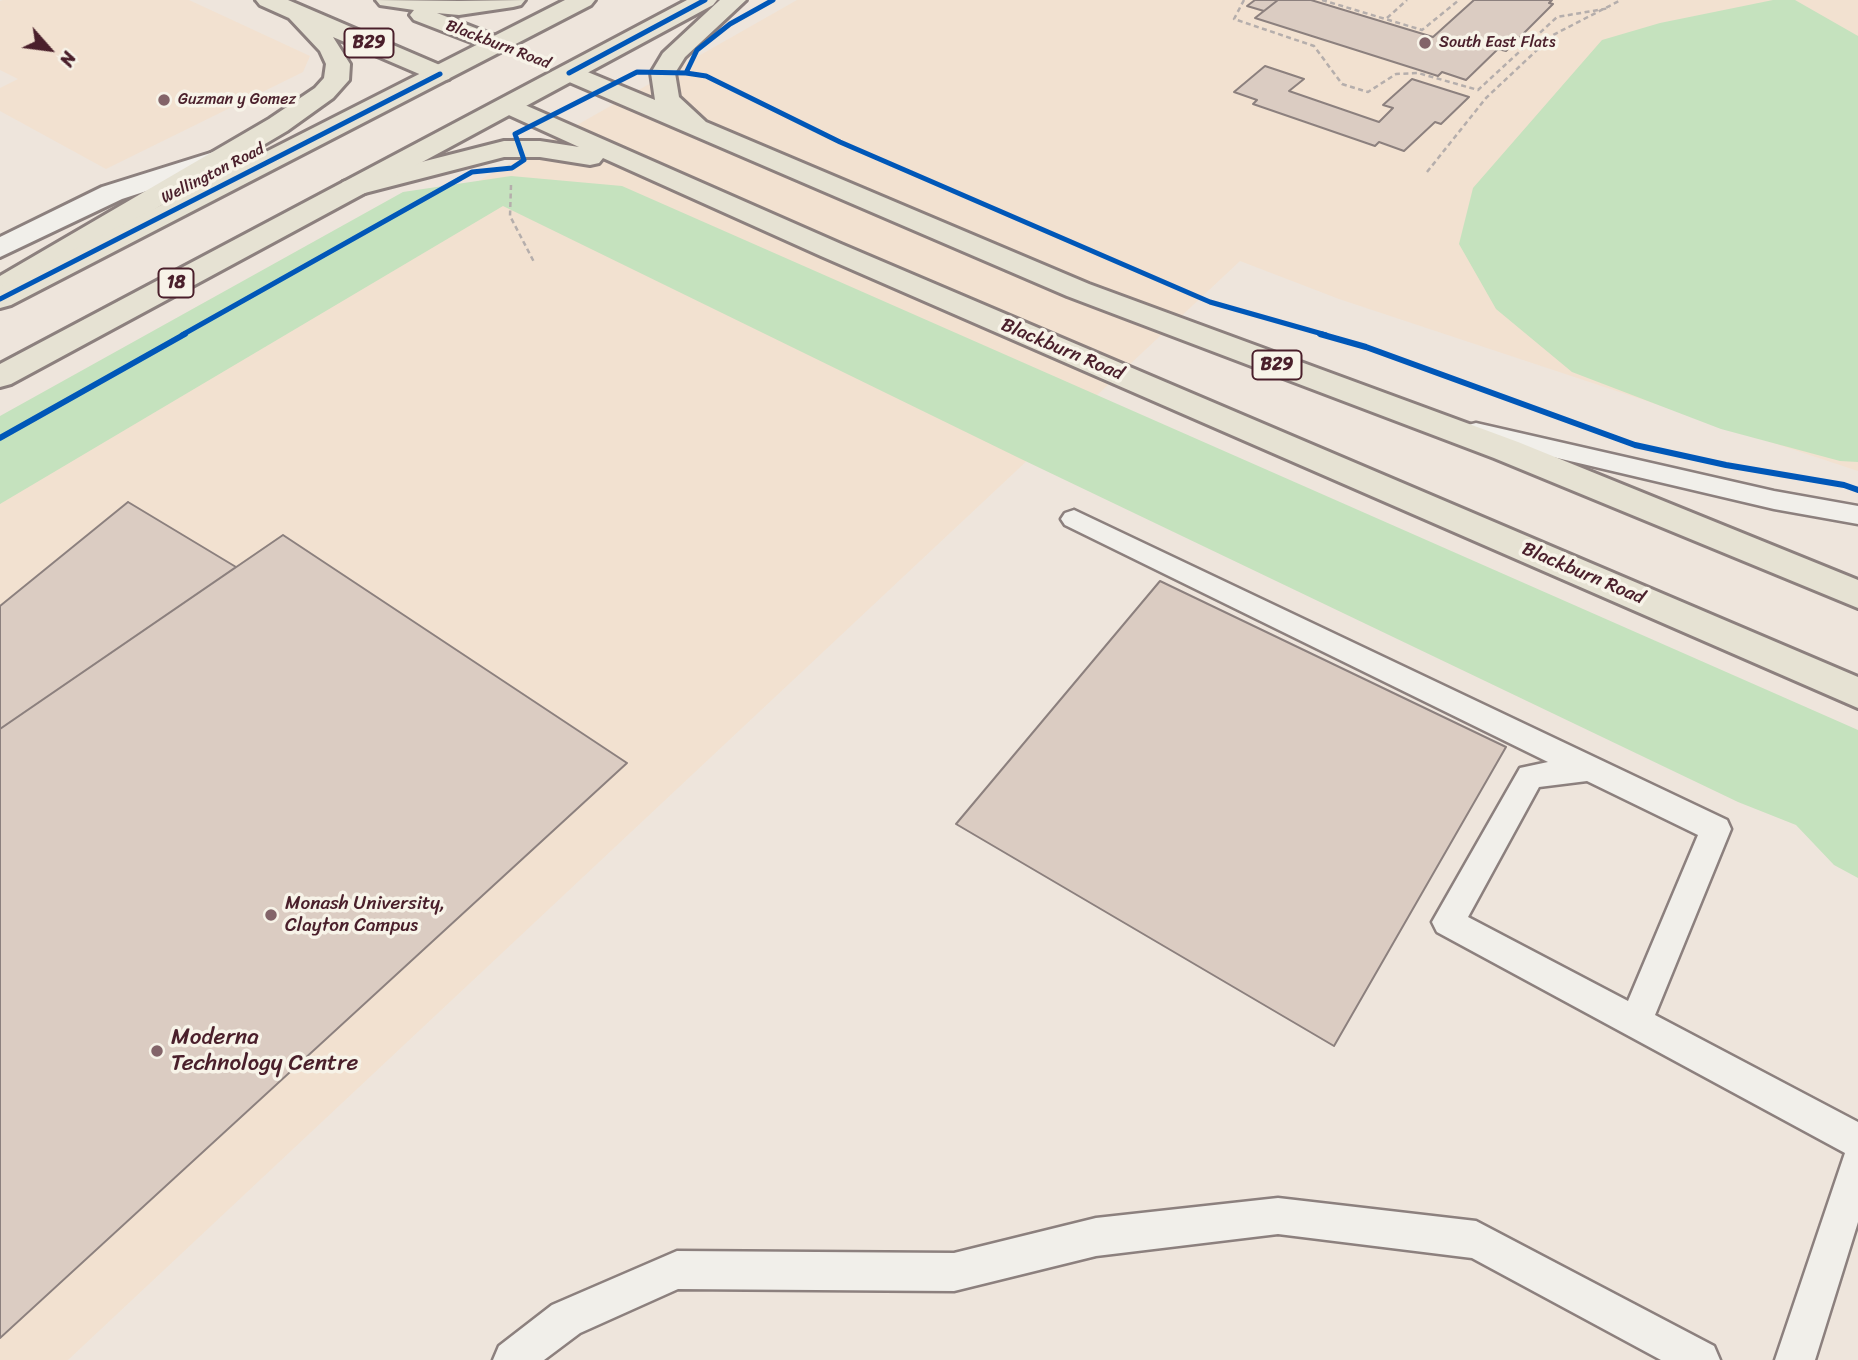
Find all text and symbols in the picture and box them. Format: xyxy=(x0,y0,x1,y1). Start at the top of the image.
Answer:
north arrow xyxy=(14,14,84,84)
street label: Blackburn Road xyxy=(443,16,553,74)
road number: B29 xyxy=(344,28,394,58)
place label: South East Flats xyxy=(1439,33,1556,53)
marker: South East Flats xyxy=(1417,35,1433,51)
text: N xyxy=(50,46,86,73)
place label: Guzman y Gomez xyxy=(178,90,296,110)
marker: Guzman y Gomez xyxy=(156,92,172,108)
street label: Wellington Road xyxy=(158,140,268,208)
road number: 18 xyxy=(158,268,194,298)
street label: Blackburn Road xyxy=(997,314,1127,386)
road number: B29 xyxy=(1252,351,1302,380)
street label: Blackburn Road xyxy=(1518,538,1648,610)
place label: Monash University, Clayton Campus xyxy=(285,893,445,937)
marker: Monash University, Clayton Campus xyxy=(263,907,279,923)
place label: Moderna Technology Centre xyxy=(171,1024,358,1078)
marker: Moderna Technology Centre xyxy=(149,1043,165,1059)

